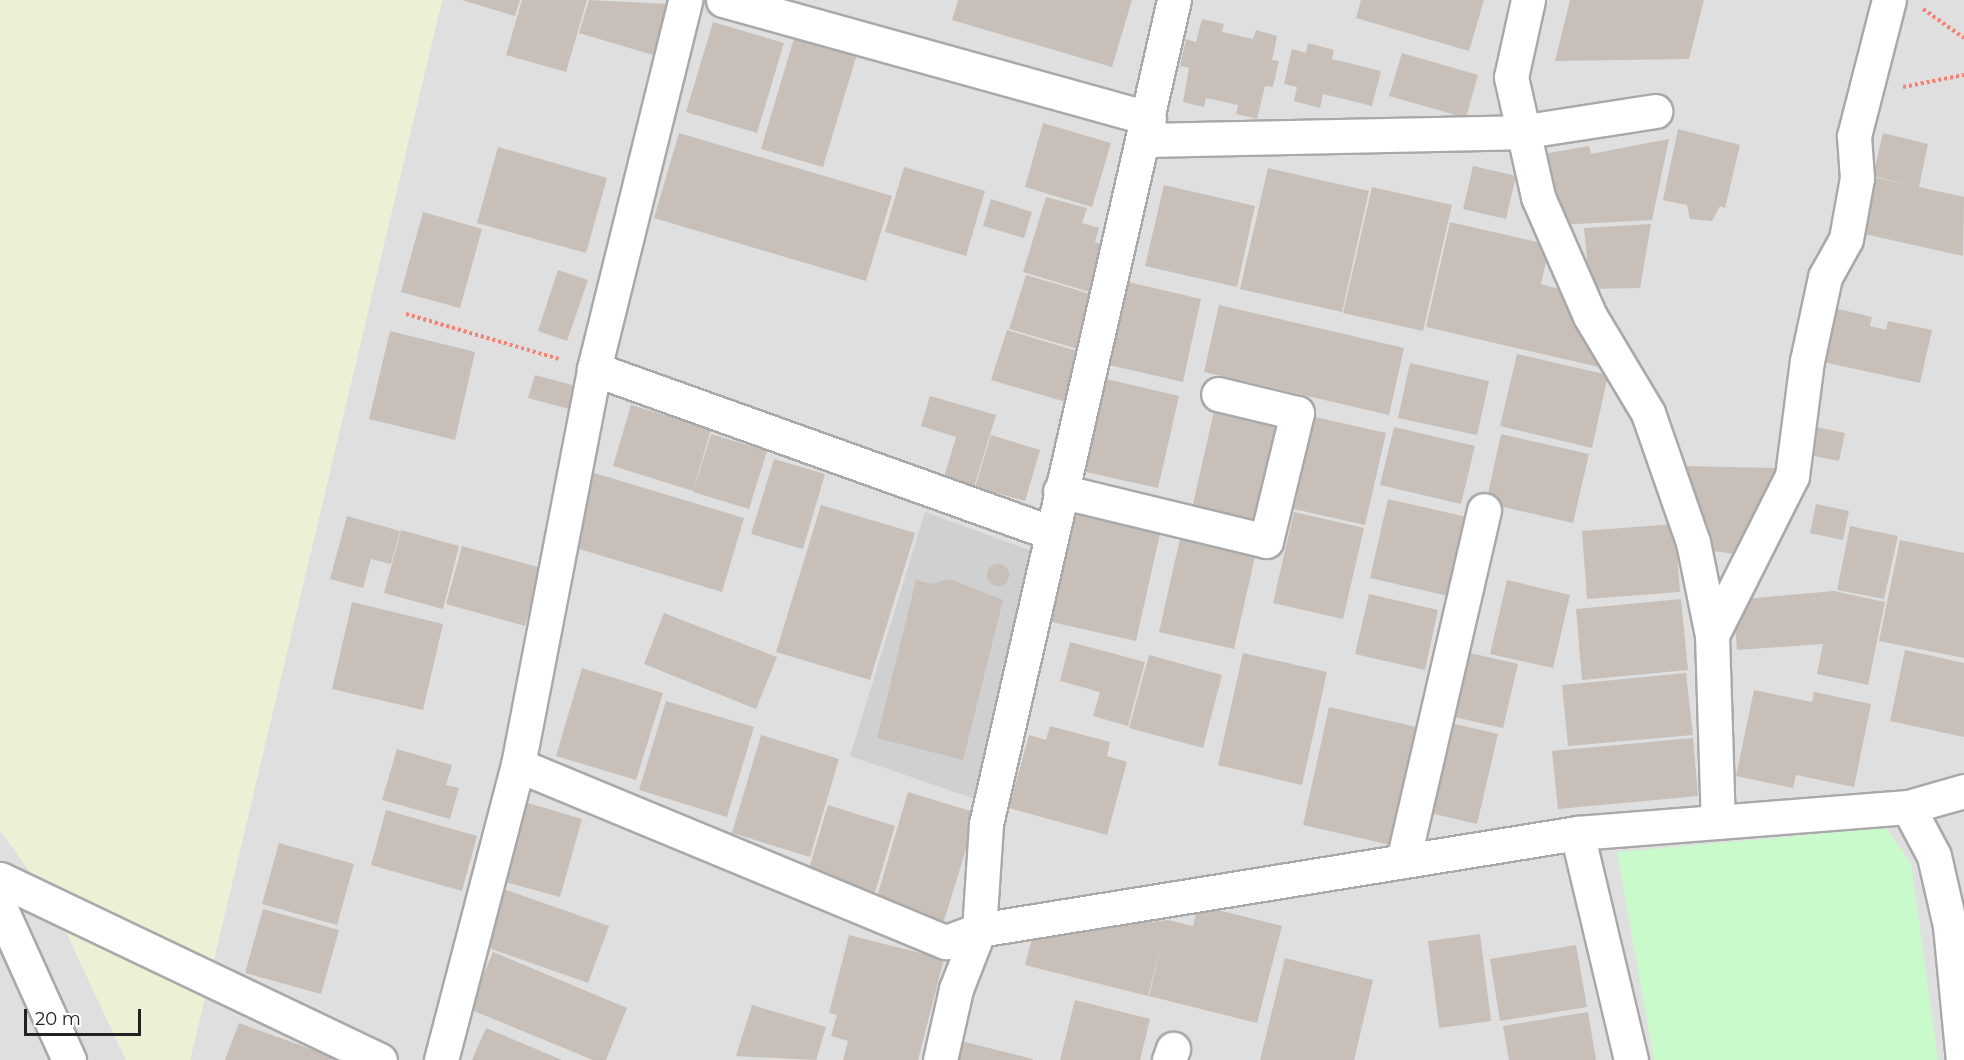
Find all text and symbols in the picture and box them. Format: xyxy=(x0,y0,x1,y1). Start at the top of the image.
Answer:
scale bar xyxy=(27,997,144,1035)
text: 20 m xyxy=(35,1008,81,1030)

